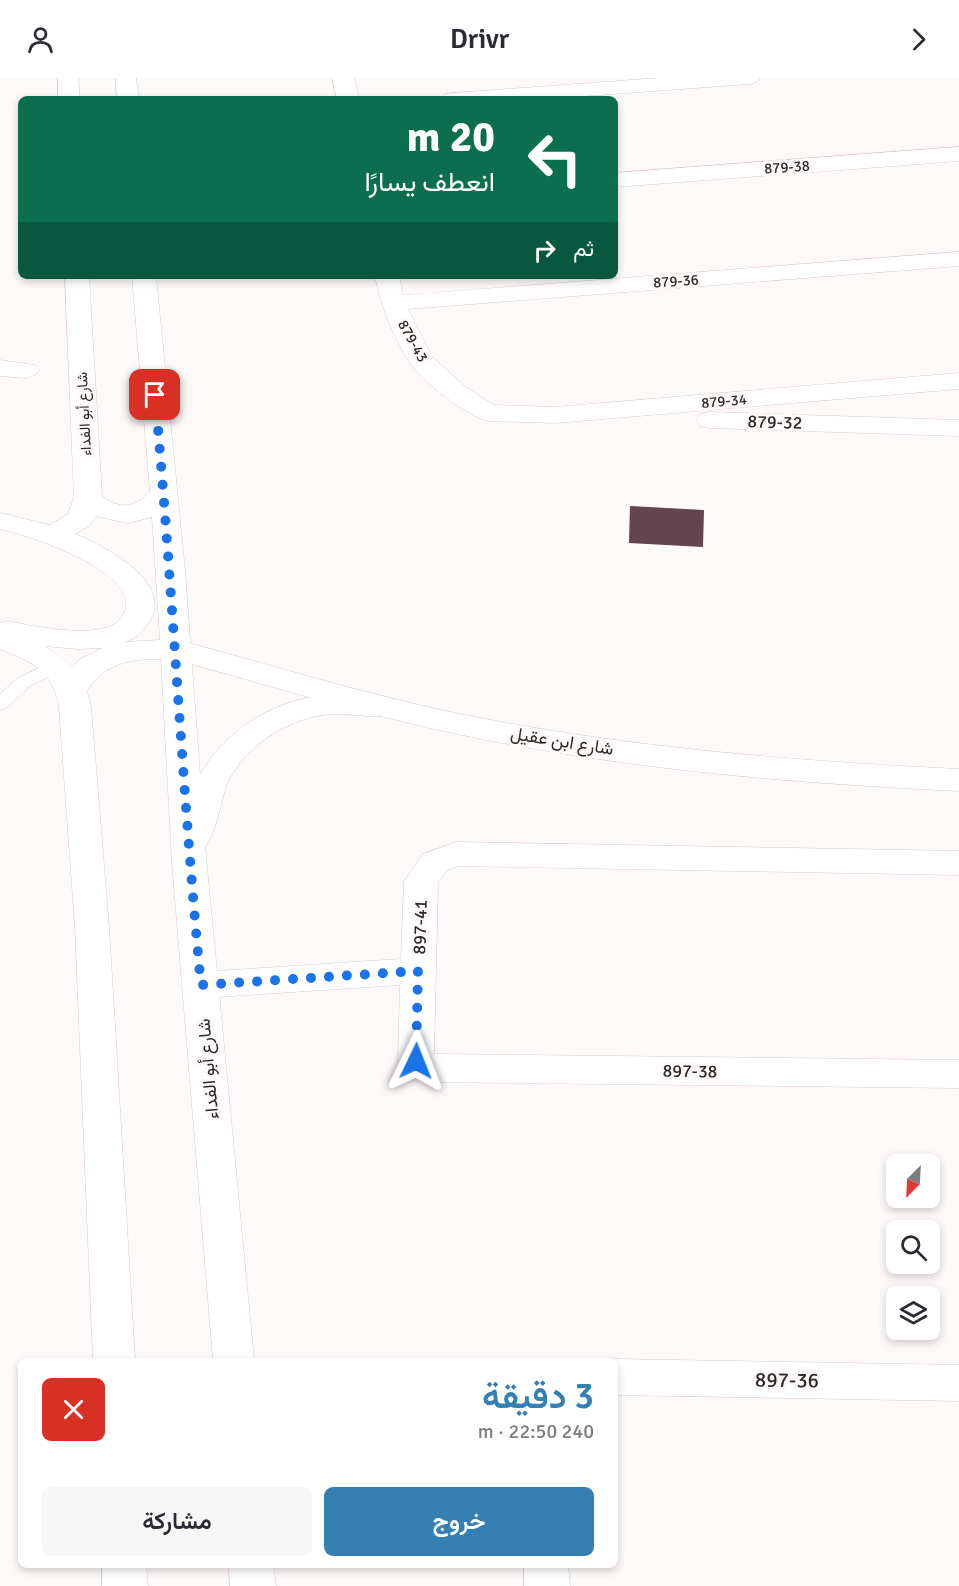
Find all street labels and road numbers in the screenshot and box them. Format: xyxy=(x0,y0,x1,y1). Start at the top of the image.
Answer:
street label: 879-38 xyxy=(764,156,810,178)
street label: 879-36 xyxy=(653,270,699,292)
street label: 879-43 xyxy=(394,317,432,365)
street label: شارع أبو الفداء xyxy=(73,371,97,456)
street label: 879-34 xyxy=(700,390,748,412)
street label: 879-32 xyxy=(747,410,803,434)
street label: شارع ابن عقيل xyxy=(509,722,615,761)
street label: 897-41 xyxy=(408,899,432,955)
street label: شارع أبو الفداء xyxy=(193,1018,224,1120)
street label: 897-38 xyxy=(662,1060,718,1082)
street label: 897-36 xyxy=(755,1366,819,1394)

